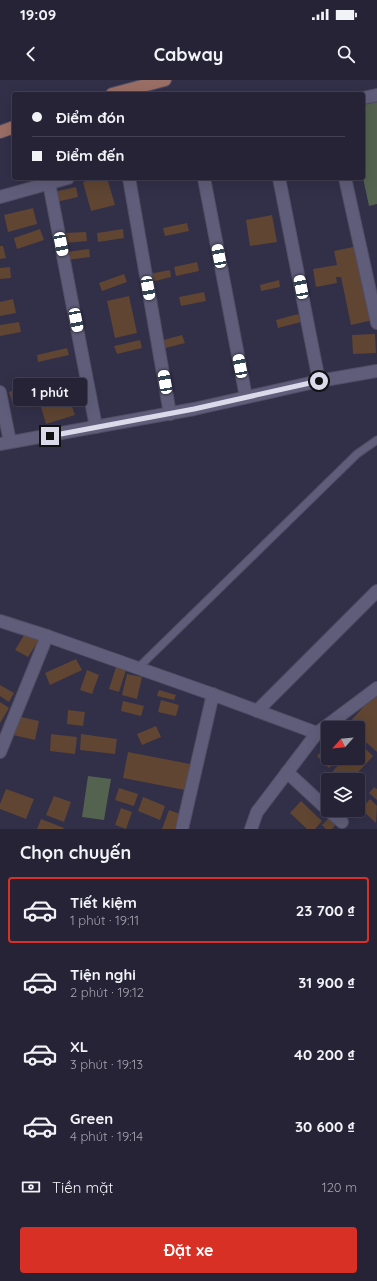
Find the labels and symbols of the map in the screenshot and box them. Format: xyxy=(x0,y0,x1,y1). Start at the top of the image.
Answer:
car xyxy=(53,231,69,257)
car xyxy=(211,243,227,269)
car xyxy=(293,274,309,300)
car xyxy=(140,275,156,301)
car xyxy=(68,307,84,333)
car xyxy=(232,353,248,379)
car xyxy=(157,369,173,395)
route start xyxy=(310,372,328,390)
callout: 1 phút xyxy=(13,378,87,406)
route end xyxy=(41,427,59,445)
north arrow xyxy=(321,721,365,765)

